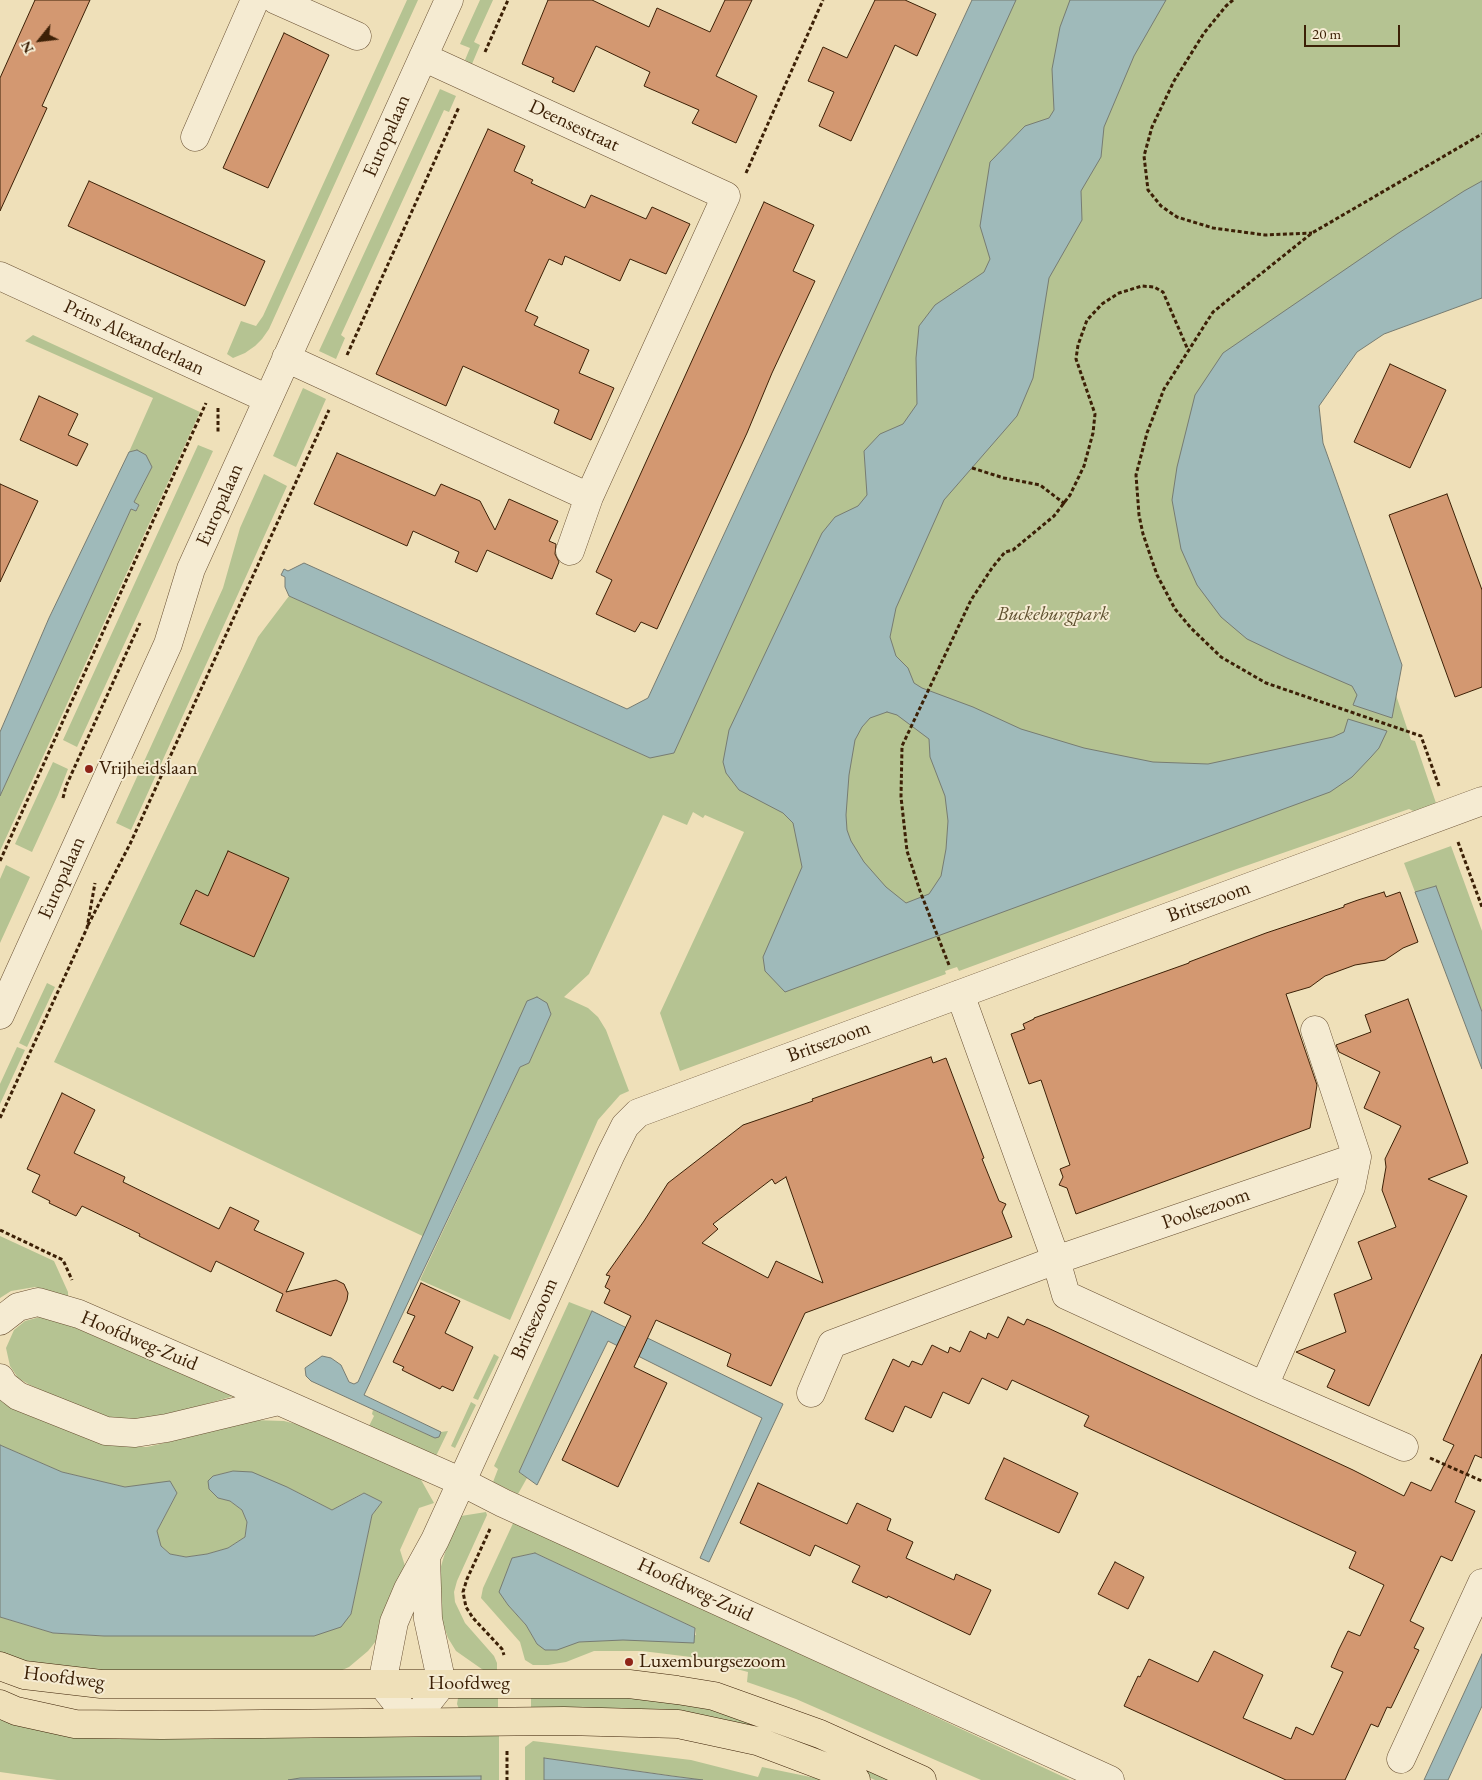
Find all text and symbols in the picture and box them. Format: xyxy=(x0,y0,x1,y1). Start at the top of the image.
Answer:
north arrow xyxy=(15,15,65,65)
scale bar xyxy=(1307,15,1403,47)
text: 20 m xyxy=(1312,24,1341,43)
text: N xyxy=(16,38,38,57)
street label: Europalaan xyxy=(358,91,416,181)
street label: Deensestraat xyxy=(525,95,623,157)
street label: Prins Alexanderlaan xyxy=(60,295,208,381)
street label: Europalaan xyxy=(191,460,249,550)
park label: Buckeburgpark xyxy=(997,603,1109,627)
place label: Vrijheidslaan xyxy=(99,757,198,781)
marker: Vrijheidslaan xyxy=(83,763,95,775)
street label: Europalaan xyxy=(33,833,91,923)
street label: Britsezoom xyxy=(1164,876,1254,928)
street label: Britsezoom xyxy=(784,1016,874,1068)
street label: Poolsezoom xyxy=(1159,1183,1253,1235)
street label: Britsezoom xyxy=(506,1274,564,1364)
street label: Hoofdweg-Zuid xyxy=(77,1306,201,1376)
street label: Hoofdweg-Zuid xyxy=(633,1553,757,1627)
place label: Luxemburgsezoom xyxy=(639,1650,786,1674)
marker: Luxemburgsezoom xyxy=(623,1656,635,1668)
street label: Hoofdweg xyxy=(22,1661,106,1695)
street label: Hoofdweg xyxy=(428,1672,510,1696)

